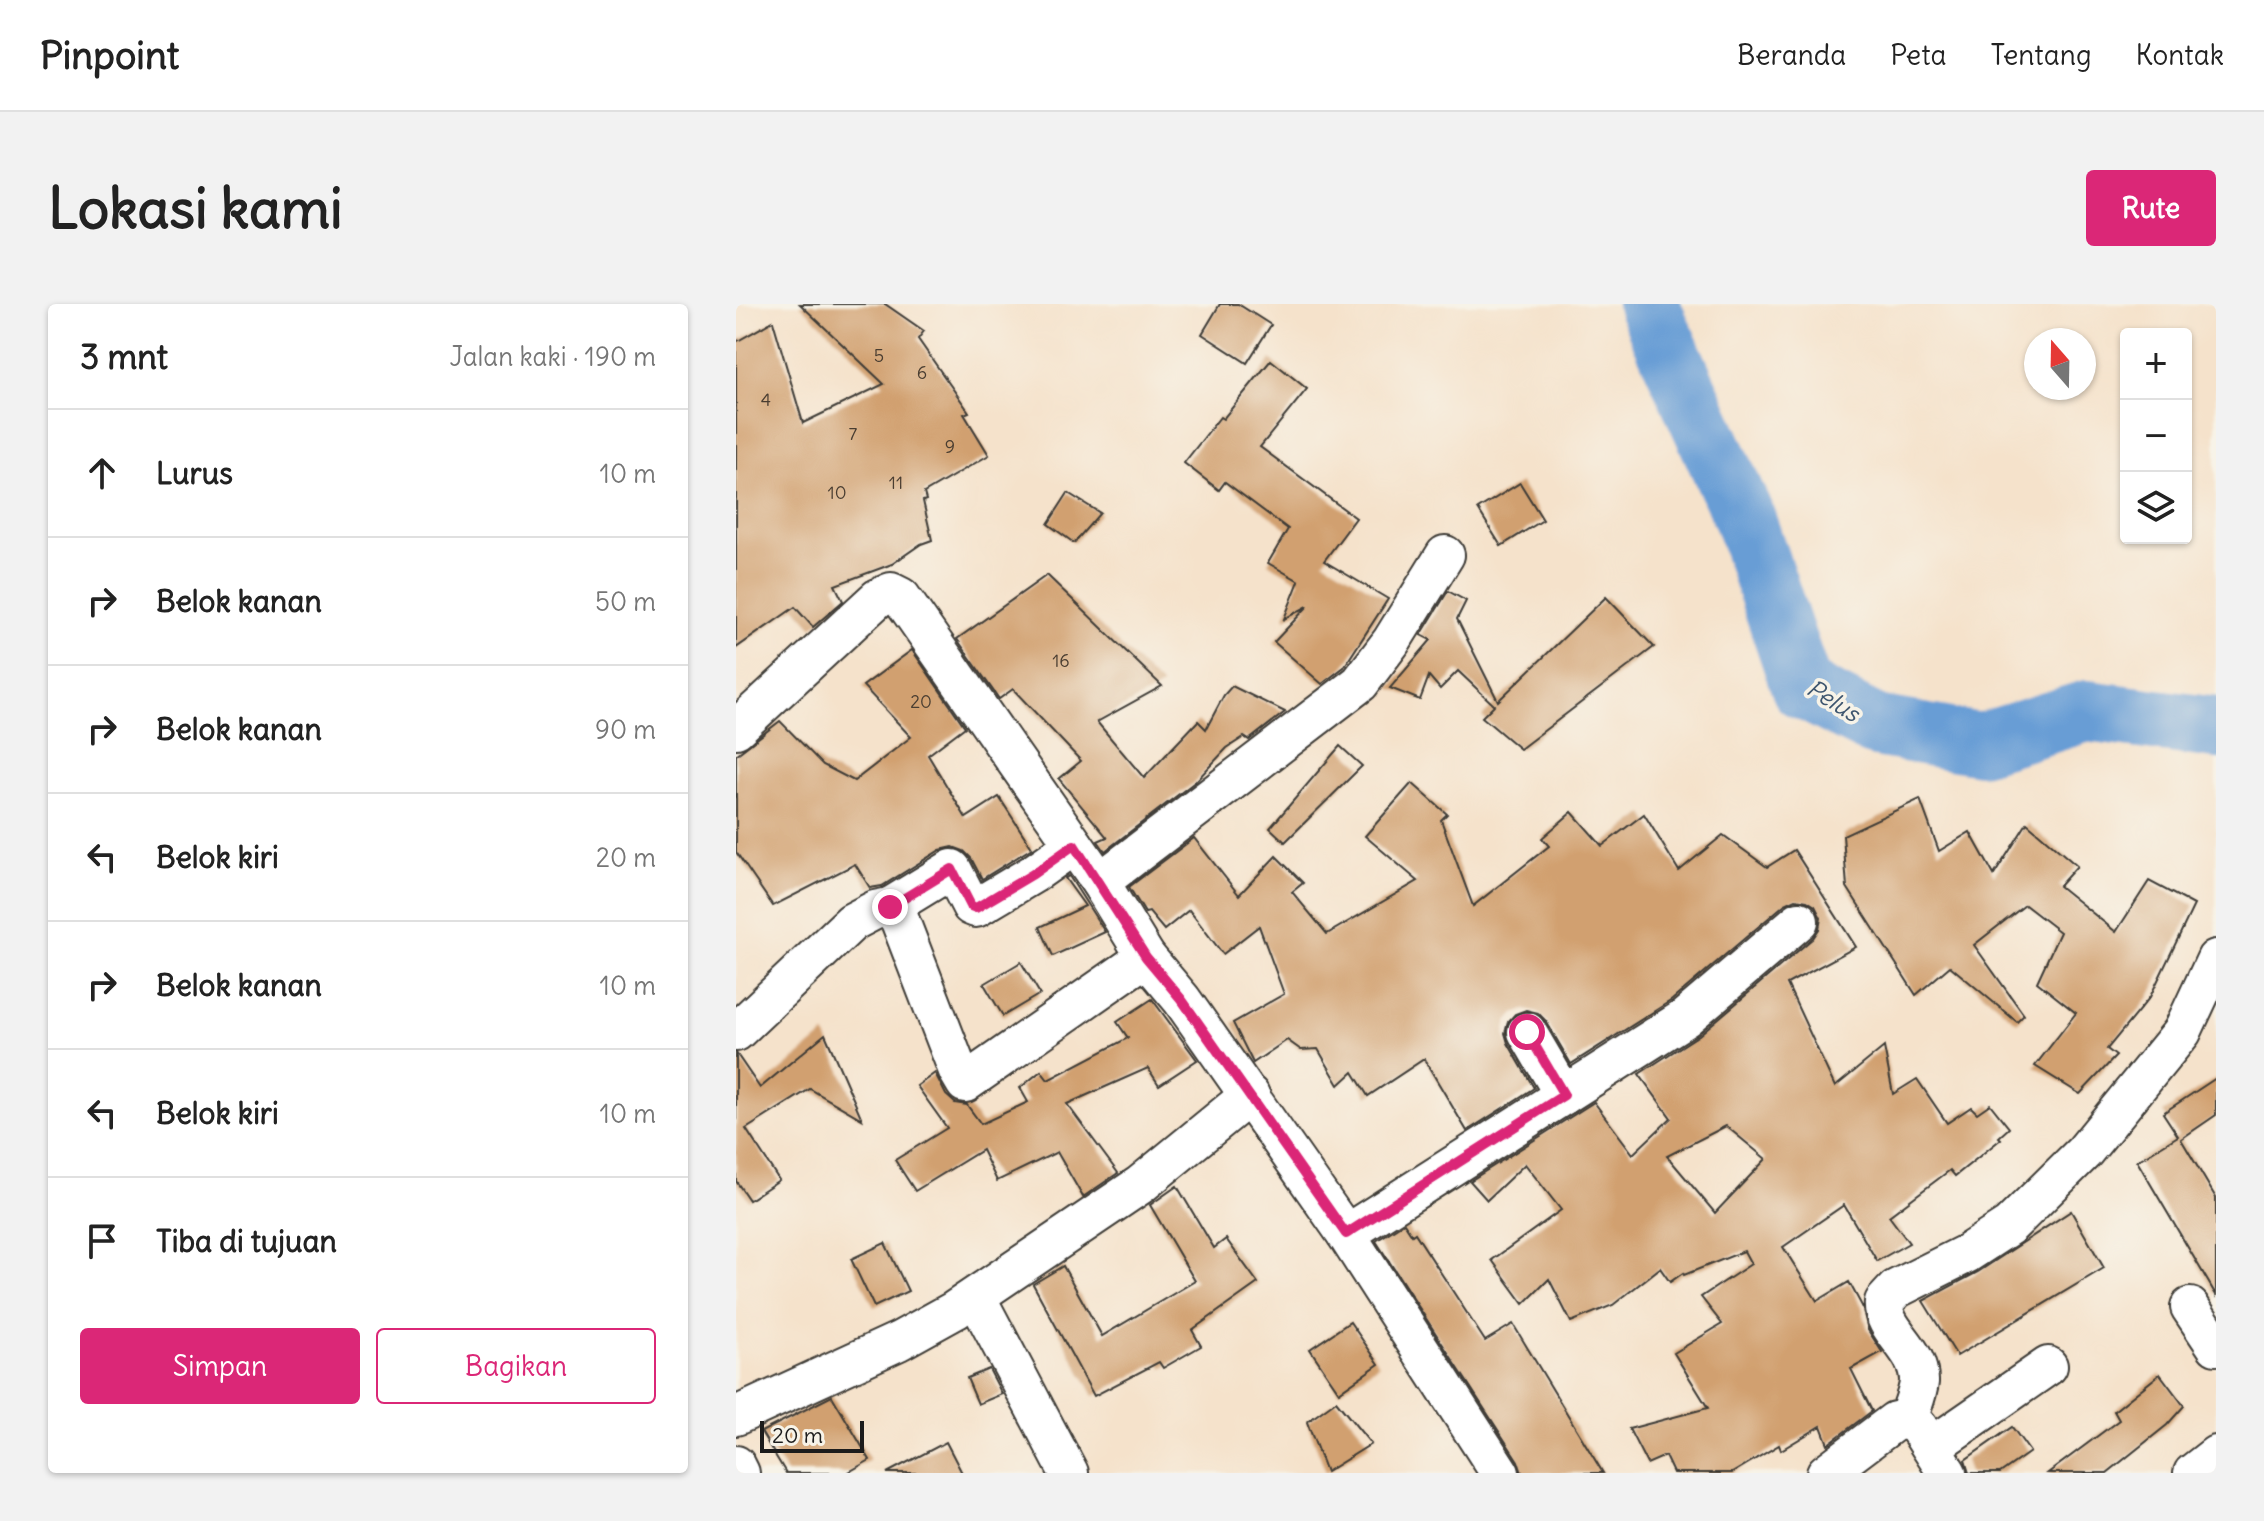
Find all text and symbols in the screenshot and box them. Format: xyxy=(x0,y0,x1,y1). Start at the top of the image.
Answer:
text: Pinpoint xyxy=(40,32,179,79)
text: Beranda xyxy=(1737,37,1846,73)
text: Peta xyxy=(1890,37,1947,73)
text: Tentang xyxy=(1991,37,2092,73)
text: Kontak xyxy=(2136,37,2224,73)
button: Rute xyxy=(2086,170,2216,246)
text: Lokasi kami xyxy=(48,173,343,243)
north arrow xyxy=(2024,328,2096,400)
map controls xyxy=(2120,328,2192,544)
button: + xyxy=(2120,328,2192,400)
text: 3 mnt xyxy=(80,335,168,378)
text: Jalan kaki · 190 m xyxy=(450,340,656,373)
house number: 5 xyxy=(874,344,884,367)
house number: 6 xyxy=(917,361,927,384)
house number: 4 xyxy=(761,388,771,411)
button: − xyxy=(2120,400,2192,472)
house number: 7 xyxy=(849,422,858,445)
house number: 9 xyxy=(945,435,955,458)
icon: ahead xyxy=(80,451,124,495)
text: Lurus xyxy=(156,454,233,492)
text: 10 m xyxy=(600,457,656,490)
house number: 11 xyxy=(889,471,903,494)
button: layers xyxy=(2120,472,2192,544)
house number: 10 xyxy=(828,481,847,504)
icon: right xyxy=(80,579,124,623)
text: Belok kanan xyxy=(156,582,322,620)
text: 50 m xyxy=(595,585,656,618)
house number: 16 xyxy=(1052,649,1070,672)
water label: Pelus xyxy=(1802,672,1866,728)
house number: 20 xyxy=(910,690,932,713)
icon: right xyxy=(80,707,124,751)
text: Belok kanan xyxy=(156,710,322,748)
text: 90 m xyxy=(595,713,656,746)
icon: left xyxy=(80,835,124,879)
text: Belok kiri xyxy=(156,838,279,876)
text: 20 m xyxy=(596,841,656,874)
route end xyxy=(872,889,908,925)
icon: right xyxy=(80,963,124,1007)
text: Belok kanan xyxy=(156,966,322,1004)
text: 10 m xyxy=(600,969,656,1002)
route start xyxy=(1509,1014,1545,1050)
icon: left xyxy=(80,1091,124,1135)
text: Belok kiri xyxy=(156,1094,279,1132)
text: 10 m xyxy=(600,1097,656,1130)
icon: arrive xyxy=(80,1219,124,1263)
text: Tiba di tujuan xyxy=(156,1222,337,1260)
button: Simpan xyxy=(80,1328,360,1404)
button: Bagikan xyxy=(376,1328,656,1404)
scale bar xyxy=(760,1417,864,1453)
text: 20 m xyxy=(772,1421,823,1449)

